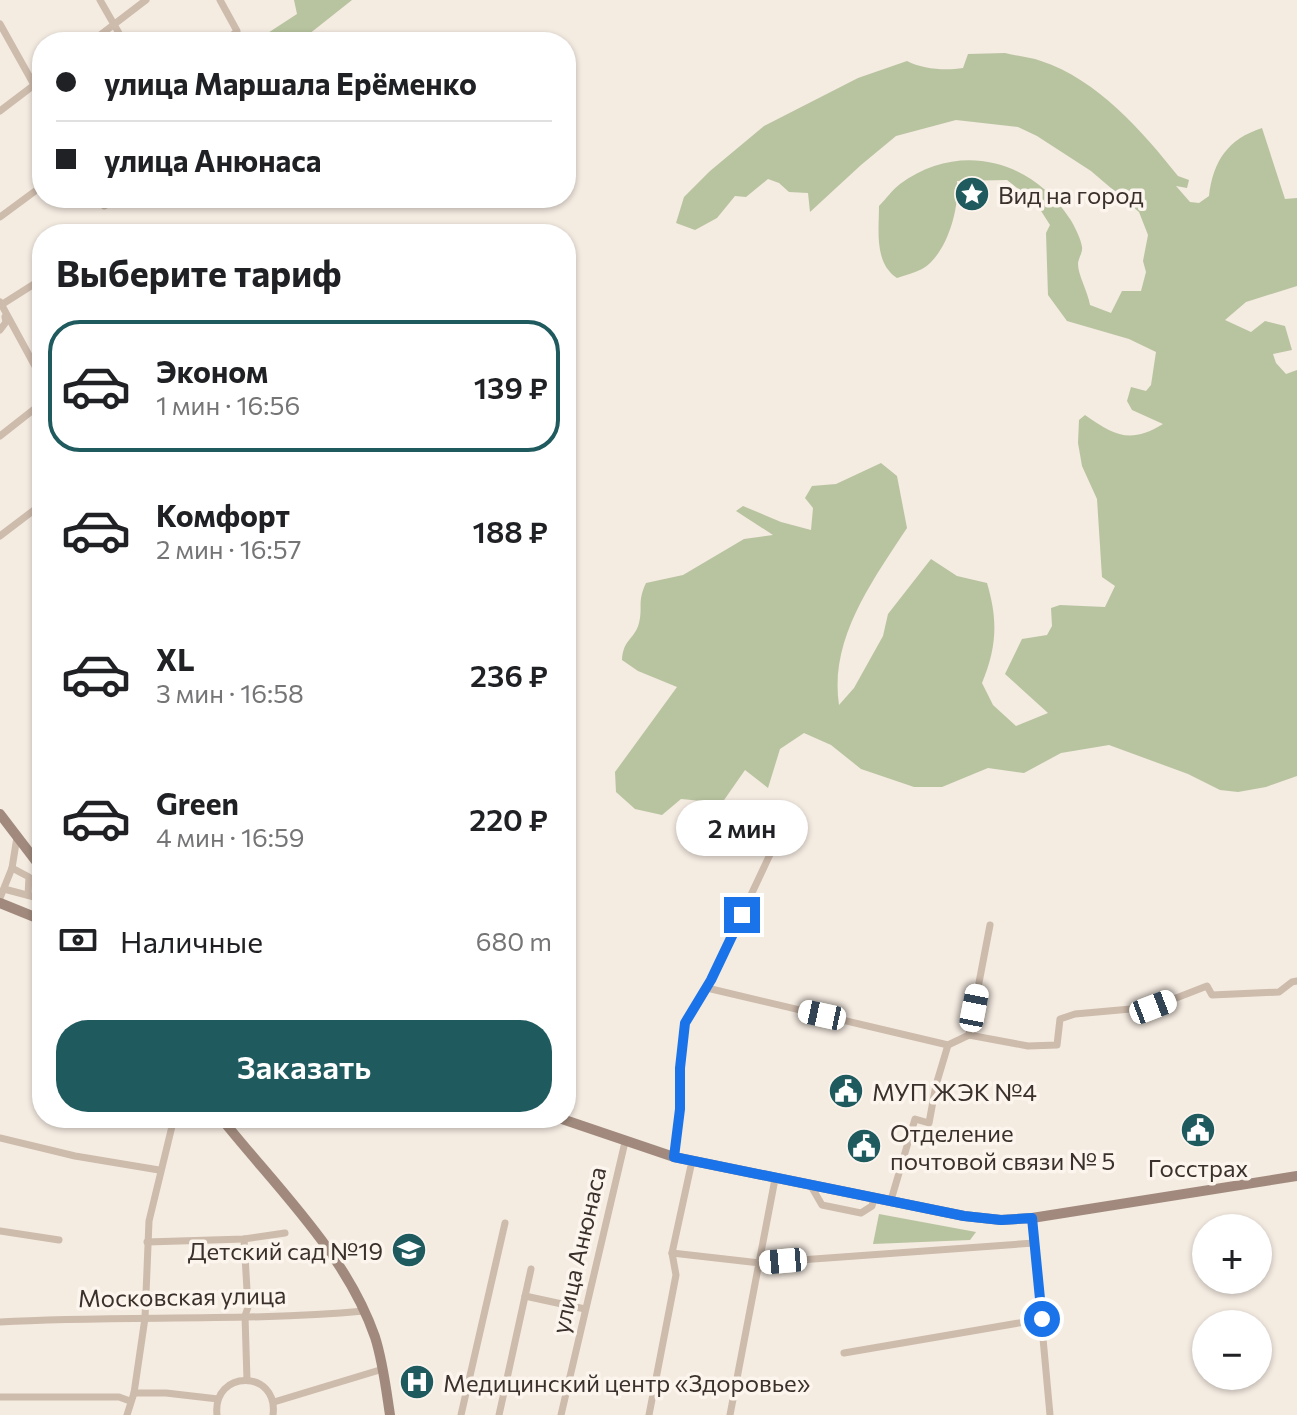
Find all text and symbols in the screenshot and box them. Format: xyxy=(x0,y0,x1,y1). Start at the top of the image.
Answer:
text: улица Маршала Ерёменко xyxy=(104,64,477,101)
text: улица Анюнаса xyxy=(104,141,321,178)
place icon: Вид на город xyxy=(953,175,991,213)
place label: Вид на город xyxy=(998,180,1144,209)
text: Выберите тариф xyxy=(56,250,341,294)
icon: car xyxy=(60,350,132,422)
text: Эконом xyxy=(156,352,268,389)
text: 139 ₽ xyxy=(474,368,548,405)
text: 1 мин · 16:56 xyxy=(156,389,300,420)
icon: car xyxy=(60,494,132,566)
text: Комфорт xyxy=(156,496,290,533)
text: 188 ₽ xyxy=(473,512,548,549)
text: 2 мин · 16:57 xyxy=(156,533,301,564)
icon: car xyxy=(60,638,132,710)
text: XL xyxy=(156,640,195,677)
text: 236 ₽ xyxy=(470,656,548,693)
text: 3 мин · 16:58 xyxy=(156,677,304,708)
icon: car xyxy=(60,782,132,854)
text: Green xyxy=(156,784,239,821)
callout: 2 мин xyxy=(676,799,808,855)
text: 220 ₽ xyxy=(469,800,548,837)
text: 2 мин xyxy=(708,812,776,843)
text: 4 мин · 16:59 xyxy=(156,821,305,852)
route end xyxy=(724,897,760,933)
icon: cash xyxy=(56,918,100,962)
text: Наличные xyxy=(120,922,263,959)
text: 680 m xyxy=(476,925,552,956)
car xyxy=(958,982,990,1034)
car xyxy=(1126,987,1180,1027)
car xyxy=(796,998,848,1032)
button: Заказать xyxy=(56,1020,552,1112)
public building icon: МУП ЖЭК №4 xyxy=(827,1072,865,1110)
place label: МУП ЖЭК №4 xyxy=(872,1077,1037,1106)
public building icon: Госстрах xyxy=(1179,1111,1217,1149)
place label: Отделение почтовой связи № 5 xyxy=(890,1118,1115,1175)
public building icon: Отделение почтовой связи № 5 xyxy=(845,1127,883,1165)
place label: Госстрах xyxy=(1148,1153,1248,1182)
street label: улица Анюнаса xyxy=(545,1164,611,1336)
map controls xyxy=(1192,1214,1272,1390)
button: + xyxy=(1192,1214,1272,1294)
school or university icon: Детский сад №19 xyxy=(390,1231,428,1269)
place label: Детский сад №19 xyxy=(188,1236,383,1265)
car xyxy=(758,1247,808,1275)
street label: Московская улица xyxy=(78,1280,286,1312)
route start xyxy=(1024,1301,1060,1337)
button: − xyxy=(1192,1310,1272,1390)
hospital icon: Медицинский центр «Здоровье» xyxy=(398,1363,436,1401)
place label: Медицинский центр «Здоровье» xyxy=(443,1368,810,1397)

